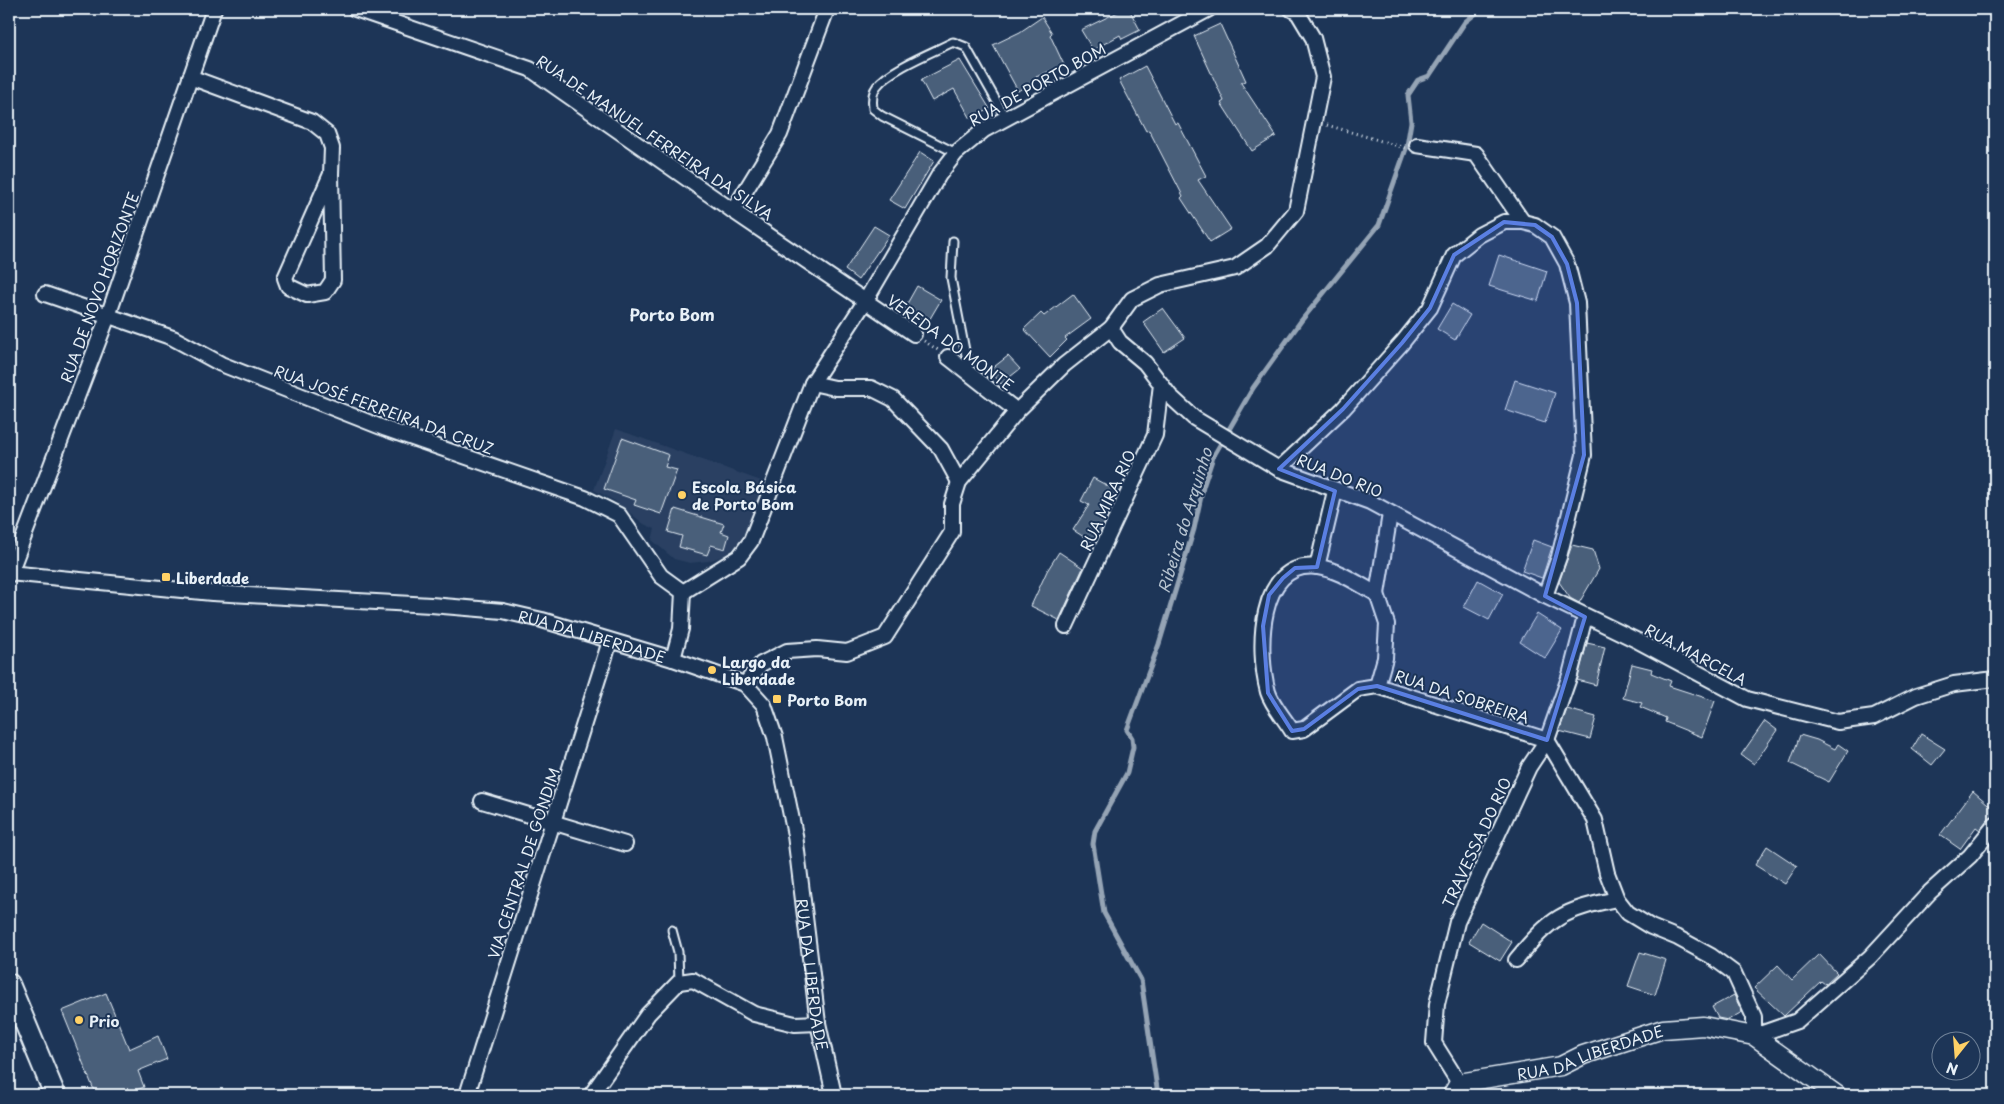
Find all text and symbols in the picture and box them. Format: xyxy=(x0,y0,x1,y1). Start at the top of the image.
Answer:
street label: RUA DE PORTO BOM xyxy=(964,37,1110,131)
street label: RUA DE MANUEL FERREIRA DA SILVA xyxy=(532,49,778,225)
street label: RUA DE NOVO HORIZONTE xyxy=(54,188,144,386)
street label: VEREDA DO MONTE xyxy=(883,288,1019,396)
district label: Porto Bom xyxy=(629,302,715,326)
street label: RUA JOSÉ FERREIRA DA CRUZ xyxy=(271,358,497,460)
water label: Ribeira do Arquinho xyxy=(1151,444,1218,595)
street label: RUA MIRA RIO xyxy=(1074,446,1140,554)
street label: RUA DO RIO xyxy=(1294,447,1386,503)
place label: Escola Básica de Porto Bom xyxy=(692,475,797,515)
marker: Escola Básica de Porto Bom xyxy=(676,489,688,501)
place label: Liberdade xyxy=(176,566,249,589)
marker: Liberdade xyxy=(160,571,172,583)
street label: RUA DA LIBERDADE xyxy=(516,603,669,668)
street label: RUA MARCELA xyxy=(1641,617,1751,691)
place label: Largo da Liberdade xyxy=(722,650,795,690)
street label: RUA DA SOBREIRA xyxy=(1392,663,1532,729)
marker: Largo da Liberdade xyxy=(706,664,718,676)
place label: Porto Bom xyxy=(787,688,867,711)
marker: Porto Bom xyxy=(771,693,783,705)
street label: VIA CENTRAL DE GONDIM xyxy=(481,765,565,961)
street label: TRAVESSA DO RIO xyxy=(1436,773,1516,911)
street label: RUA DA LIBERDADE xyxy=(791,897,835,1052)
place label: Prio xyxy=(89,1009,119,1032)
marker: Prio xyxy=(73,1014,85,1026)
street label: RUA DA LIBERDADE xyxy=(1515,1018,1666,1085)
north arrow xyxy=(1932,1032,1982,1082)
text: N xyxy=(1944,1057,1960,1081)

